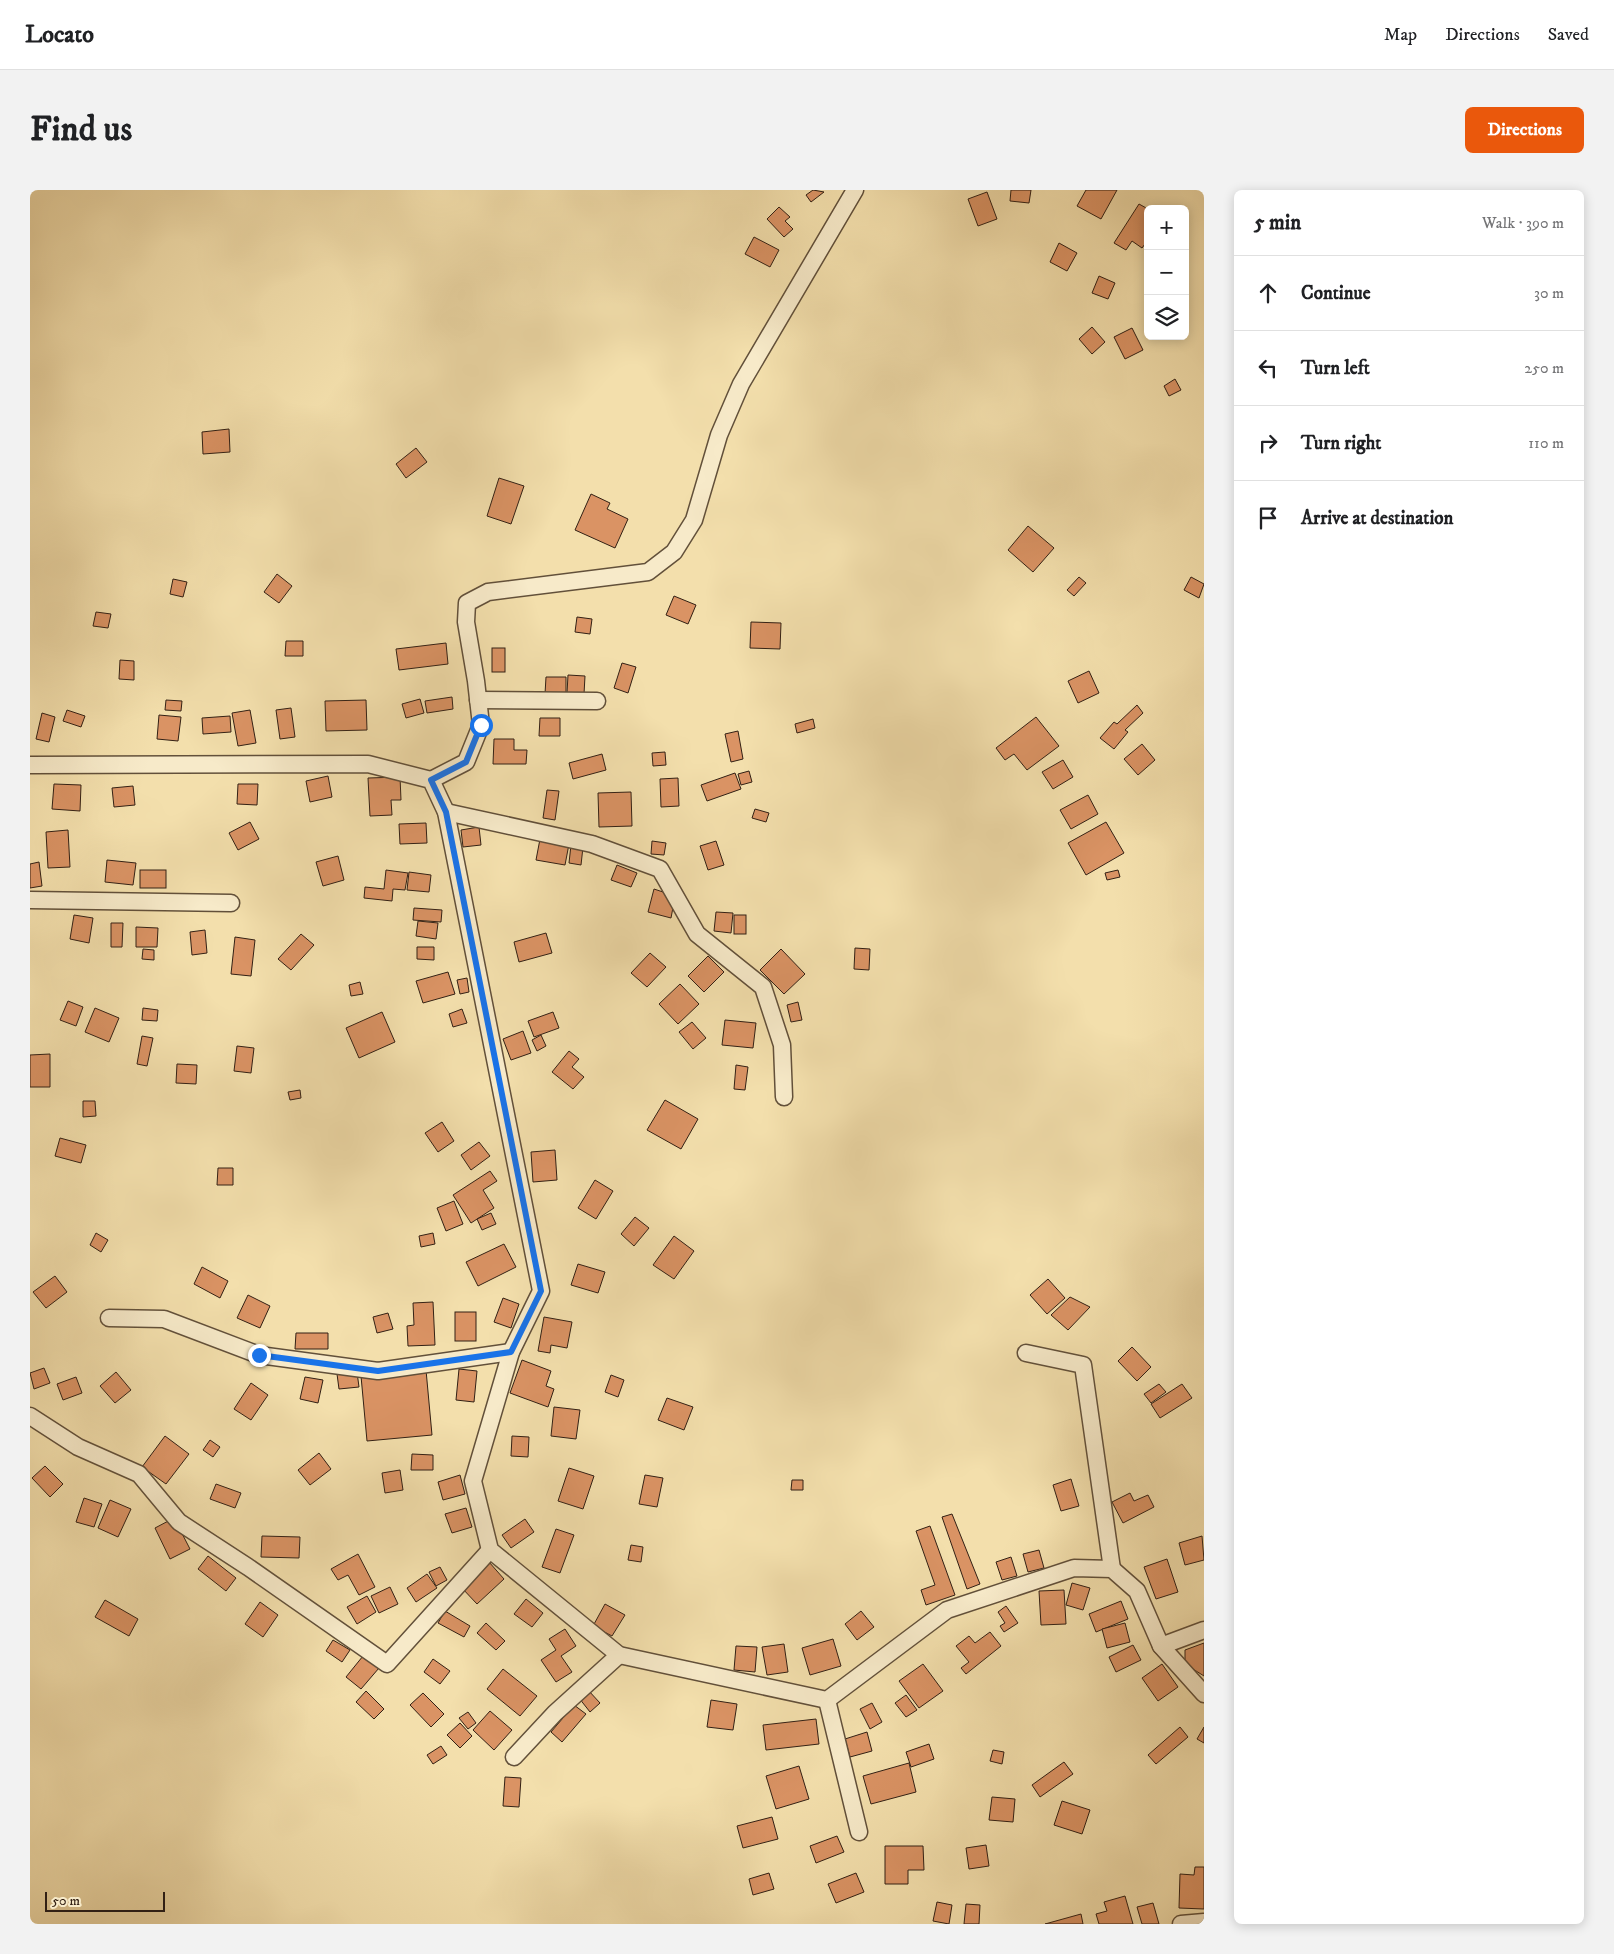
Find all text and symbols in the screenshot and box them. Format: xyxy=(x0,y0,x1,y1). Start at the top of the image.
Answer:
text: Locato xyxy=(25,20,94,50)
text: Map xyxy=(1384,24,1417,46)
text: Directions xyxy=(1445,24,1520,46)
text: Saved xyxy=(1548,24,1589,46)
button: Directions xyxy=(1465,107,1584,153)
text: Find us xyxy=(30,108,132,152)
map controls xyxy=(1144,205,1189,340)
button: + xyxy=(1144,205,1189,250)
text: 5 min xyxy=(1254,210,1301,236)
text: Walk · 390 m xyxy=(1482,213,1564,233)
button: − xyxy=(1144,250,1189,295)
icon: ahead xyxy=(1254,279,1282,307)
text: Continue xyxy=(1301,282,1371,305)
text: 30 m xyxy=(1534,283,1564,303)
button: layers xyxy=(1144,295,1189,340)
icon: left xyxy=(1254,354,1282,382)
text: Turn left xyxy=(1301,357,1370,380)
text: 250 m xyxy=(1524,358,1564,378)
icon: right xyxy=(1254,429,1282,457)
text: Turn right xyxy=(1301,432,1381,455)
text: 110 m xyxy=(1528,433,1564,453)
icon: arrive xyxy=(1254,504,1282,532)
text: Arrive at destination xyxy=(1301,507,1453,530)
route start xyxy=(470,714,493,737)
route end xyxy=(248,1344,271,1367)
scale bar xyxy=(45,1889,165,1912)
text: 50 m xyxy=(52,1892,80,1910)

